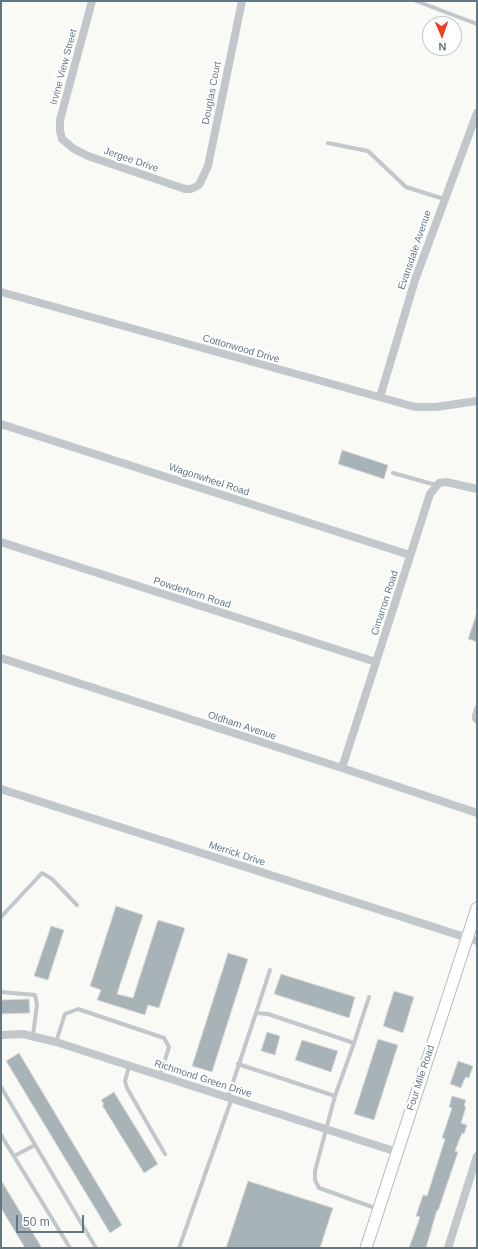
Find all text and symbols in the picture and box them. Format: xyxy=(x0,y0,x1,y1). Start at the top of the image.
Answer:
north arrow xyxy=(422,16,462,56)
street label: Irvine View Street xyxy=(48,28,80,106)
text: N xyxy=(438,41,447,53)
street label: Douglas Court xyxy=(200,60,224,126)
street label: Jergee Drive xyxy=(102,145,160,175)
street label: Evansdale Avenue xyxy=(396,209,434,291)
street label: Cottonwood Drive xyxy=(201,332,281,366)
street label: Wagonwheel Road xyxy=(167,461,251,499)
street label: Cimarron Road xyxy=(369,569,401,637)
street label: Powderhorn Road xyxy=(152,575,232,611)
street label: Oldham Avenue xyxy=(206,709,278,743)
street label: Merrick Drive xyxy=(207,839,267,869)
street label: Four Mile Road xyxy=(405,1044,437,1112)
street label: Richmond Green Drive xyxy=(153,1058,253,1100)
scale bar xyxy=(18,1207,86,1233)
text: 50 m xyxy=(23,1215,50,1229)

